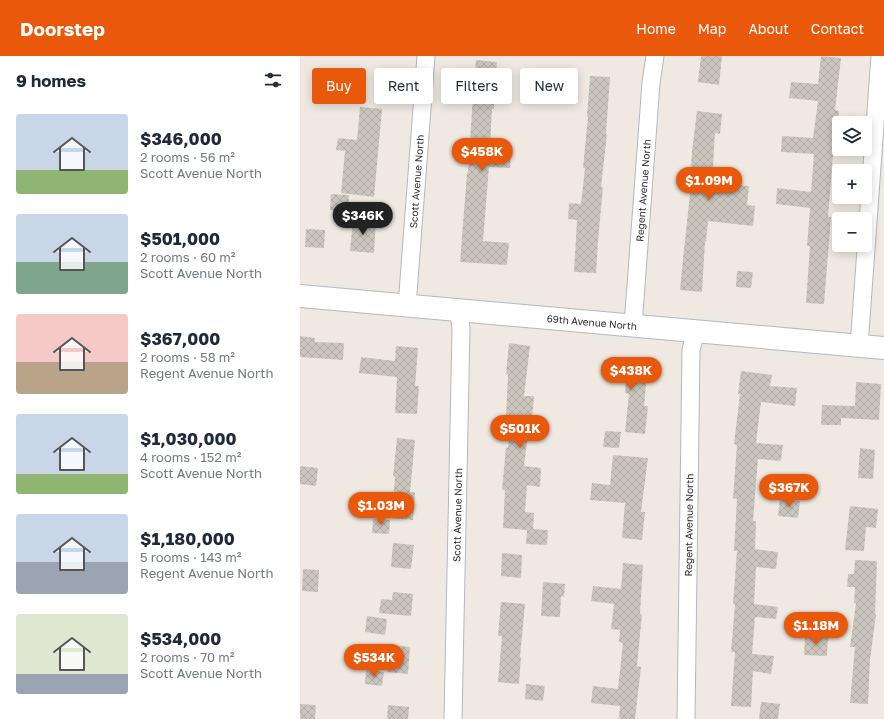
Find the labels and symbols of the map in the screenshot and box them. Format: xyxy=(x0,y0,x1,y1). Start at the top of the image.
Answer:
street label: Scott Avenue North xyxy=(407,134,426,229)
pin: $458K xyxy=(454,138,510,172)
street label: Regent Avenue North xyxy=(633,139,653,242)
pin: $1.09M xyxy=(676,167,742,201)
pin: $346K xyxy=(335,202,391,236)
street label: 69th Avenue North xyxy=(546,312,637,332)
pin: $438K xyxy=(603,357,659,391)
pin: $501K xyxy=(492,415,548,449)
street label: Scott Avenue North xyxy=(450,468,464,562)
street label: Regent Avenue North xyxy=(682,474,695,576)
pin: $367K xyxy=(761,474,817,508)
pin: $1.03M xyxy=(348,492,414,526)
pin: $1.18M xyxy=(783,612,849,646)
pin: $534K xyxy=(346,644,402,678)

